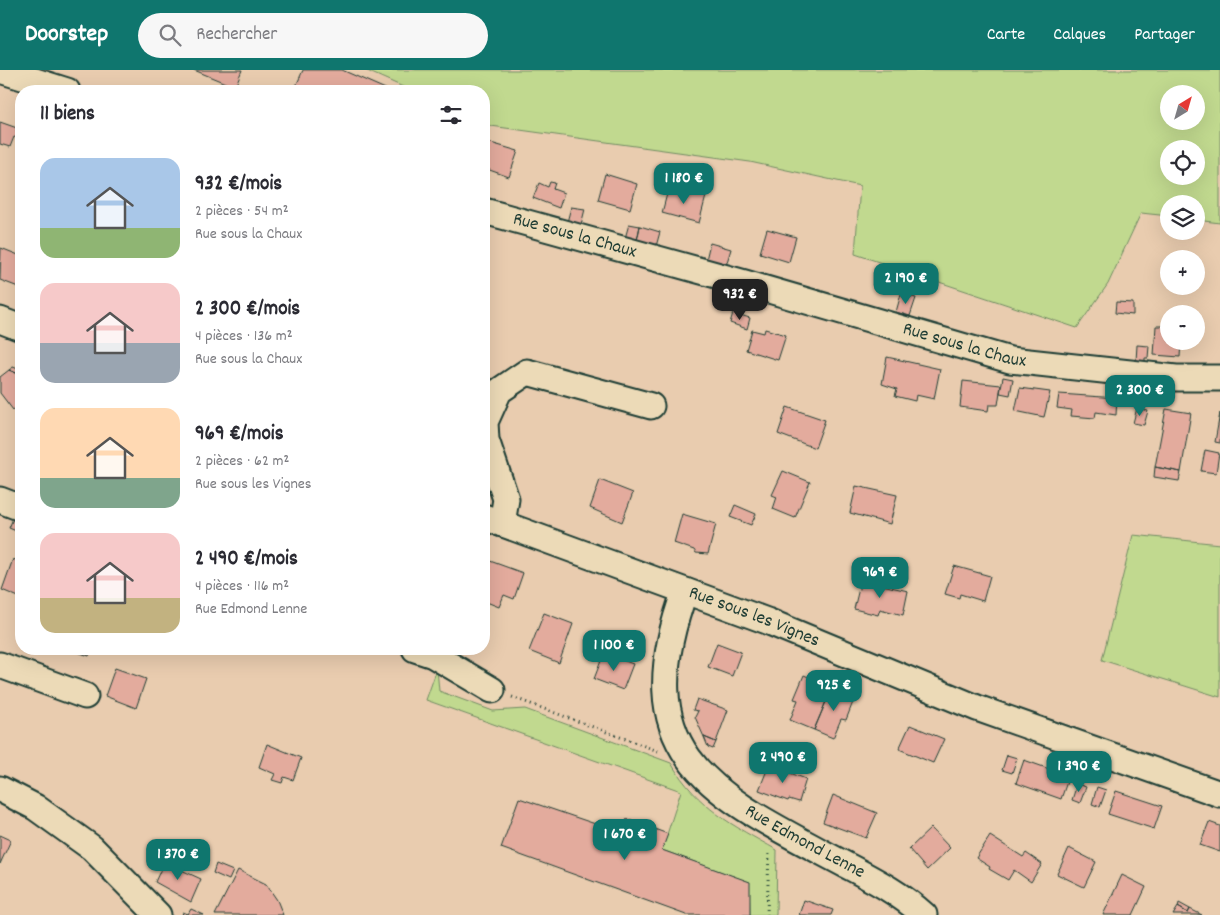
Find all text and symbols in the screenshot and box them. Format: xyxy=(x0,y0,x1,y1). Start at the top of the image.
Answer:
search box xyxy=(138,13,488,58)
text: Doorstep xyxy=(25,18,108,52)
icon: search xyxy=(156,21,184,49)
text: Rechercher xyxy=(196,22,277,49)
text: Carte xyxy=(987,23,1025,48)
text: Calques xyxy=(1053,23,1106,48)
text: Partager xyxy=(1134,23,1195,48)
north arrow xyxy=(1160,85,1205,130)
map controls xyxy=(1160,85,1205,350)
text: 11 biens xyxy=(40,100,95,130)
icon: filters xyxy=(437,101,465,129)
button: locate xyxy=(1160,140,1205,185)
pin: 1 180 € xyxy=(638,162,730,205)
text: 1 180 € xyxy=(665,167,703,190)
text: 932 €/mois xyxy=(195,170,282,200)
icon: home xyxy=(80,178,140,238)
button: layers xyxy=(1160,195,1205,240)
text: 2 pièces · 54 m² xyxy=(195,200,289,223)
street label: Rue sous la Chaux xyxy=(510,206,640,266)
text: Rue sous la Chaux xyxy=(195,223,302,246)
button: + xyxy=(1160,250,1205,295)
pin: 2 190 € xyxy=(860,262,952,305)
text: 2 190 € xyxy=(885,267,927,290)
pin: 932 € xyxy=(705,278,775,321)
text: 932 € xyxy=(723,283,757,306)
text: 2 300 €/mois xyxy=(195,295,300,325)
icon: home xyxy=(80,303,140,363)
button: − xyxy=(1160,305,1205,350)
street label: Rue sous la Chaux xyxy=(899,316,1027,375)
text: 4 pièces · 136 m² xyxy=(195,325,293,348)
text: Rue sous la Chaux xyxy=(195,348,302,371)
pin: 2 300 € xyxy=(1094,374,1186,417)
text: 2 300 € xyxy=(1116,379,1164,402)
text: 969 €/mois xyxy=(195,420,284,450)
icon: home xyxy=(80,428,140,488)
text: 2 pièces · 62 m² xyxy=(195,450,289,473)
text: Rue sous les Vignes xyxy=(195,473,312,496)
text: 2 490 €/mois xyxy=(195,545,298,575)
icon: home xyxy=(80,553,140,613)
pin: 969 € xyxy=(845,556,915,599)
text: 969 € xyxy=(862,561,898,584)
text: 4 pièces · 116 m² xyxy=(195,575,289,598)
street label: Rue sous les Vignes xyxy=(685,580,824,655)
text: Rue Edmond Lenne xyxy=(195,598,307,621)
pin: 1 100 € xyxy=(568,630,660,672)
text: 1 100 € xyxy=(594,634,634,657)
pin: 925 € xyxy=(799,670,869,712)
text: 925 € xyxy=(817,674,851,697)
pin: 2 490 € xyxy=(737,742,829,784)
text: 2 490 € xyxy=(760,746,806,769)
pin: 1 390 € xyxy=(1033,750,1125,793)
text: 1 390 € xyxy=(1058,755,1100,778)
street label: Rue Edmond Lenne xyxy=(739,798,870,886)
pin: 1 670 € xyxy=(579,818,671,861)
text: 1 670 € xyxy=(604,823,646,846)
pin: 1 370 € xyxy=(132,838,224,881)
text: 1 370 € xyxy=(157,843,199,866)

